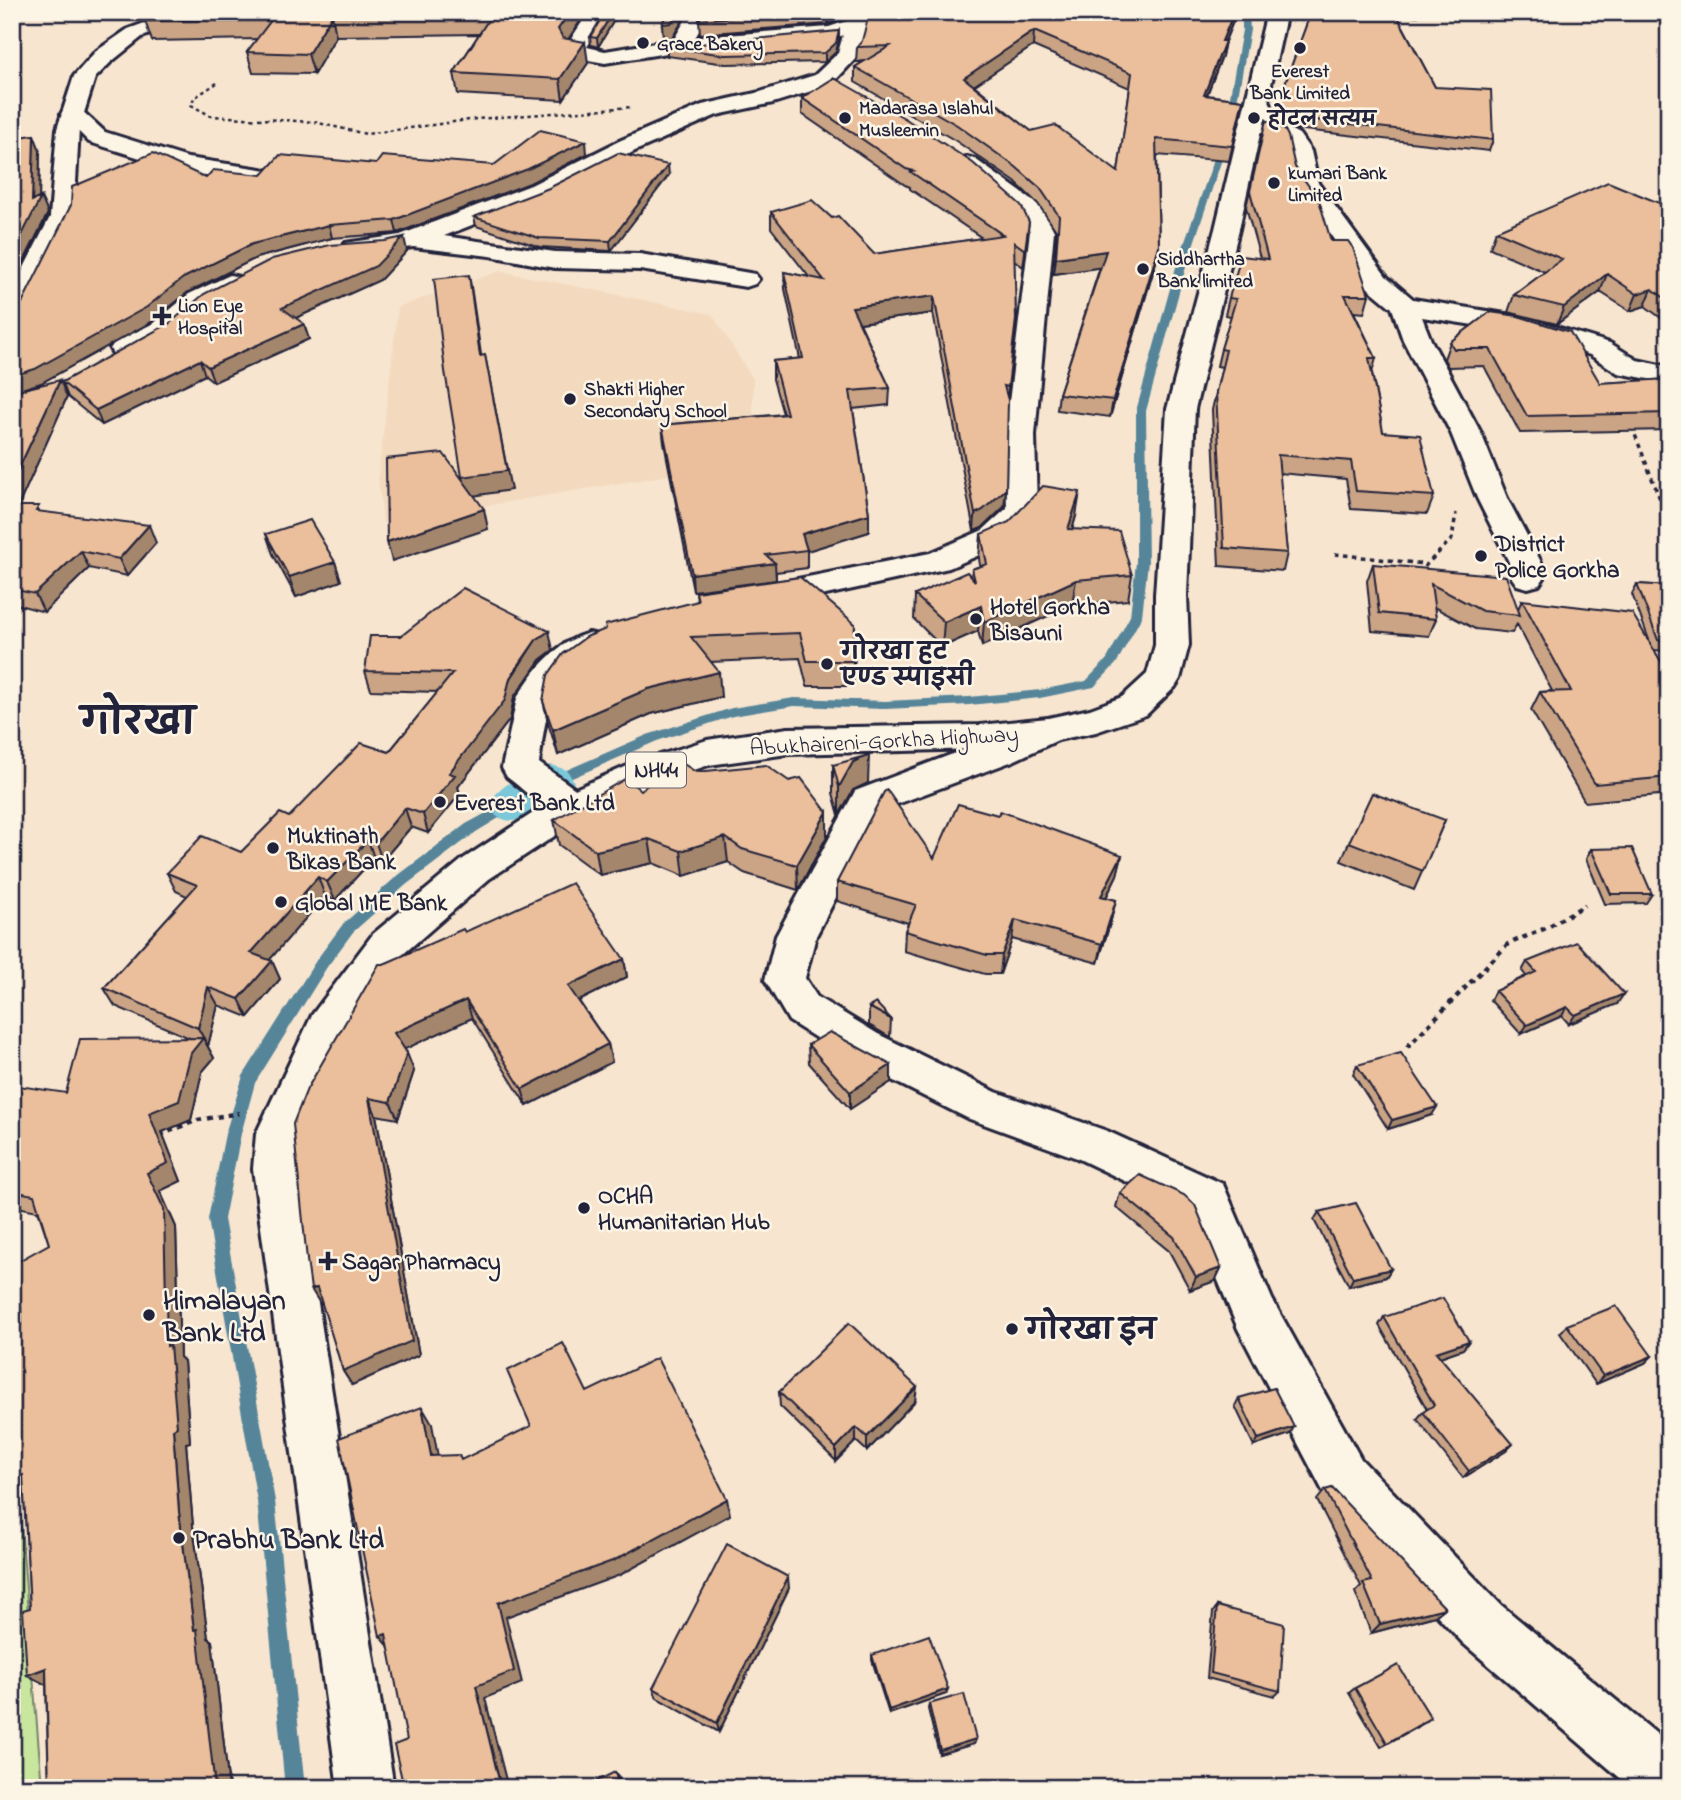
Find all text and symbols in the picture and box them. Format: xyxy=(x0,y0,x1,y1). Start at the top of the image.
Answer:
place label: Grace Bakery xyxy=(657,32,764,61)
marker: Grace Bakery xyxy=(635,35,651,51)
marker: Everest Bank Limited xyxy=(1292,40,1308,56)
place label: Everest Bank Limited xyxy=(1249,59,1350,108)
place label: Madarasa Islahul Musleemin xyxy=(859,96,993,145)
place label: होटल सत्यम xyxy=(1266,103,1378,134)
marker: Madarasa Islahul Musleemin xyxy=(837,110,853,126)
marker: होटल सत्यम xyxy=(1246,110,1262,126)
place label: kumari Bank Limited xyxy=(1288,161,1388,210)
marker: kumari Bank Limited xyxy=(1266,175,1282,191)
place label: Siddhartha Bank limited xyxy=(1156,247,1253,296)
marker: Siddhartha Bank limited xyxy=(1135,261,1151,277)
place label: Lion Eye Hospital xyxy=(178,294,244,343)
marker: Lion Eye Hospital xyxy=(152,306,172,326)
place label: Shakti Higher Secondary School xyxy=(584,377,727,428)
marker: Shakti Higher Secondary School xyxy=(562,391,578,407)
place label: District Police Gorkha xyxy=(1494,529,1619,588)
marker: District Police Gorkha xyxy=(1473,548,1489,564)
place label: Hotel Gorkha Bisauni xyxy=(989,592,1110,651)
marker: Hotel Gorkha Bisauni xyxy=(968,611,984,627)
place label: गोरखा हट एण्ड स्पाइसी xyxy=(839,633,976,696)
marker: गोरखा हट एण्ड स्पाइसी xyxy=(819,656,835,672)
district label: गोरखा xyxy=(78,692,198,751)
street label: Abukhaireni-Gorkha Highway xyxy=(749,719,1020,768)
road number: NH44 xyxy=(626,752,686,788)
place label: Everest Bank Ltd xyxy=(454,788,615,821)
marker: Everest Bank Ltd xyxy=(432,794,448,810)
place label: Muktinath Bikas Bank xyxy=(286,821,397,880)
marker: Muktinath Bikas Bank xyxy=(265,840,281,856)
place label: Global IME Bank xyxy=(295,888,448,921)
marker: Global IME Bank xyxy=(273,894,289,910)
place label: OCHA Humanitarian Hub xyxy=(598,1181,771,1240)
marker: OCHA Humanitarian Hub xyxy=(576,1200,592,1216)
place label: Sagar Pharmacy xyxy=(342,1247,501,1282)
marker: Sagar Pharmacy xyxy=(320,1253,336,1269)
place label: Himalayan Bank Ltd xyxy=(161,1282,286,1355)
marker: Himalayan Bank Ltd xyxy=(141,1307,157,1323)
place label: गोरखा इन xyxy=(1023,1307,1158,1353)
marker: गोरखा इन xyxy=(1004,1321,1020,1337)
place label: Prabhu Bank Ltd xyxy=(193,1521,384,1562)
marker: Prabhu Bank Ltd xyxy=(171,1530,187,1546)

